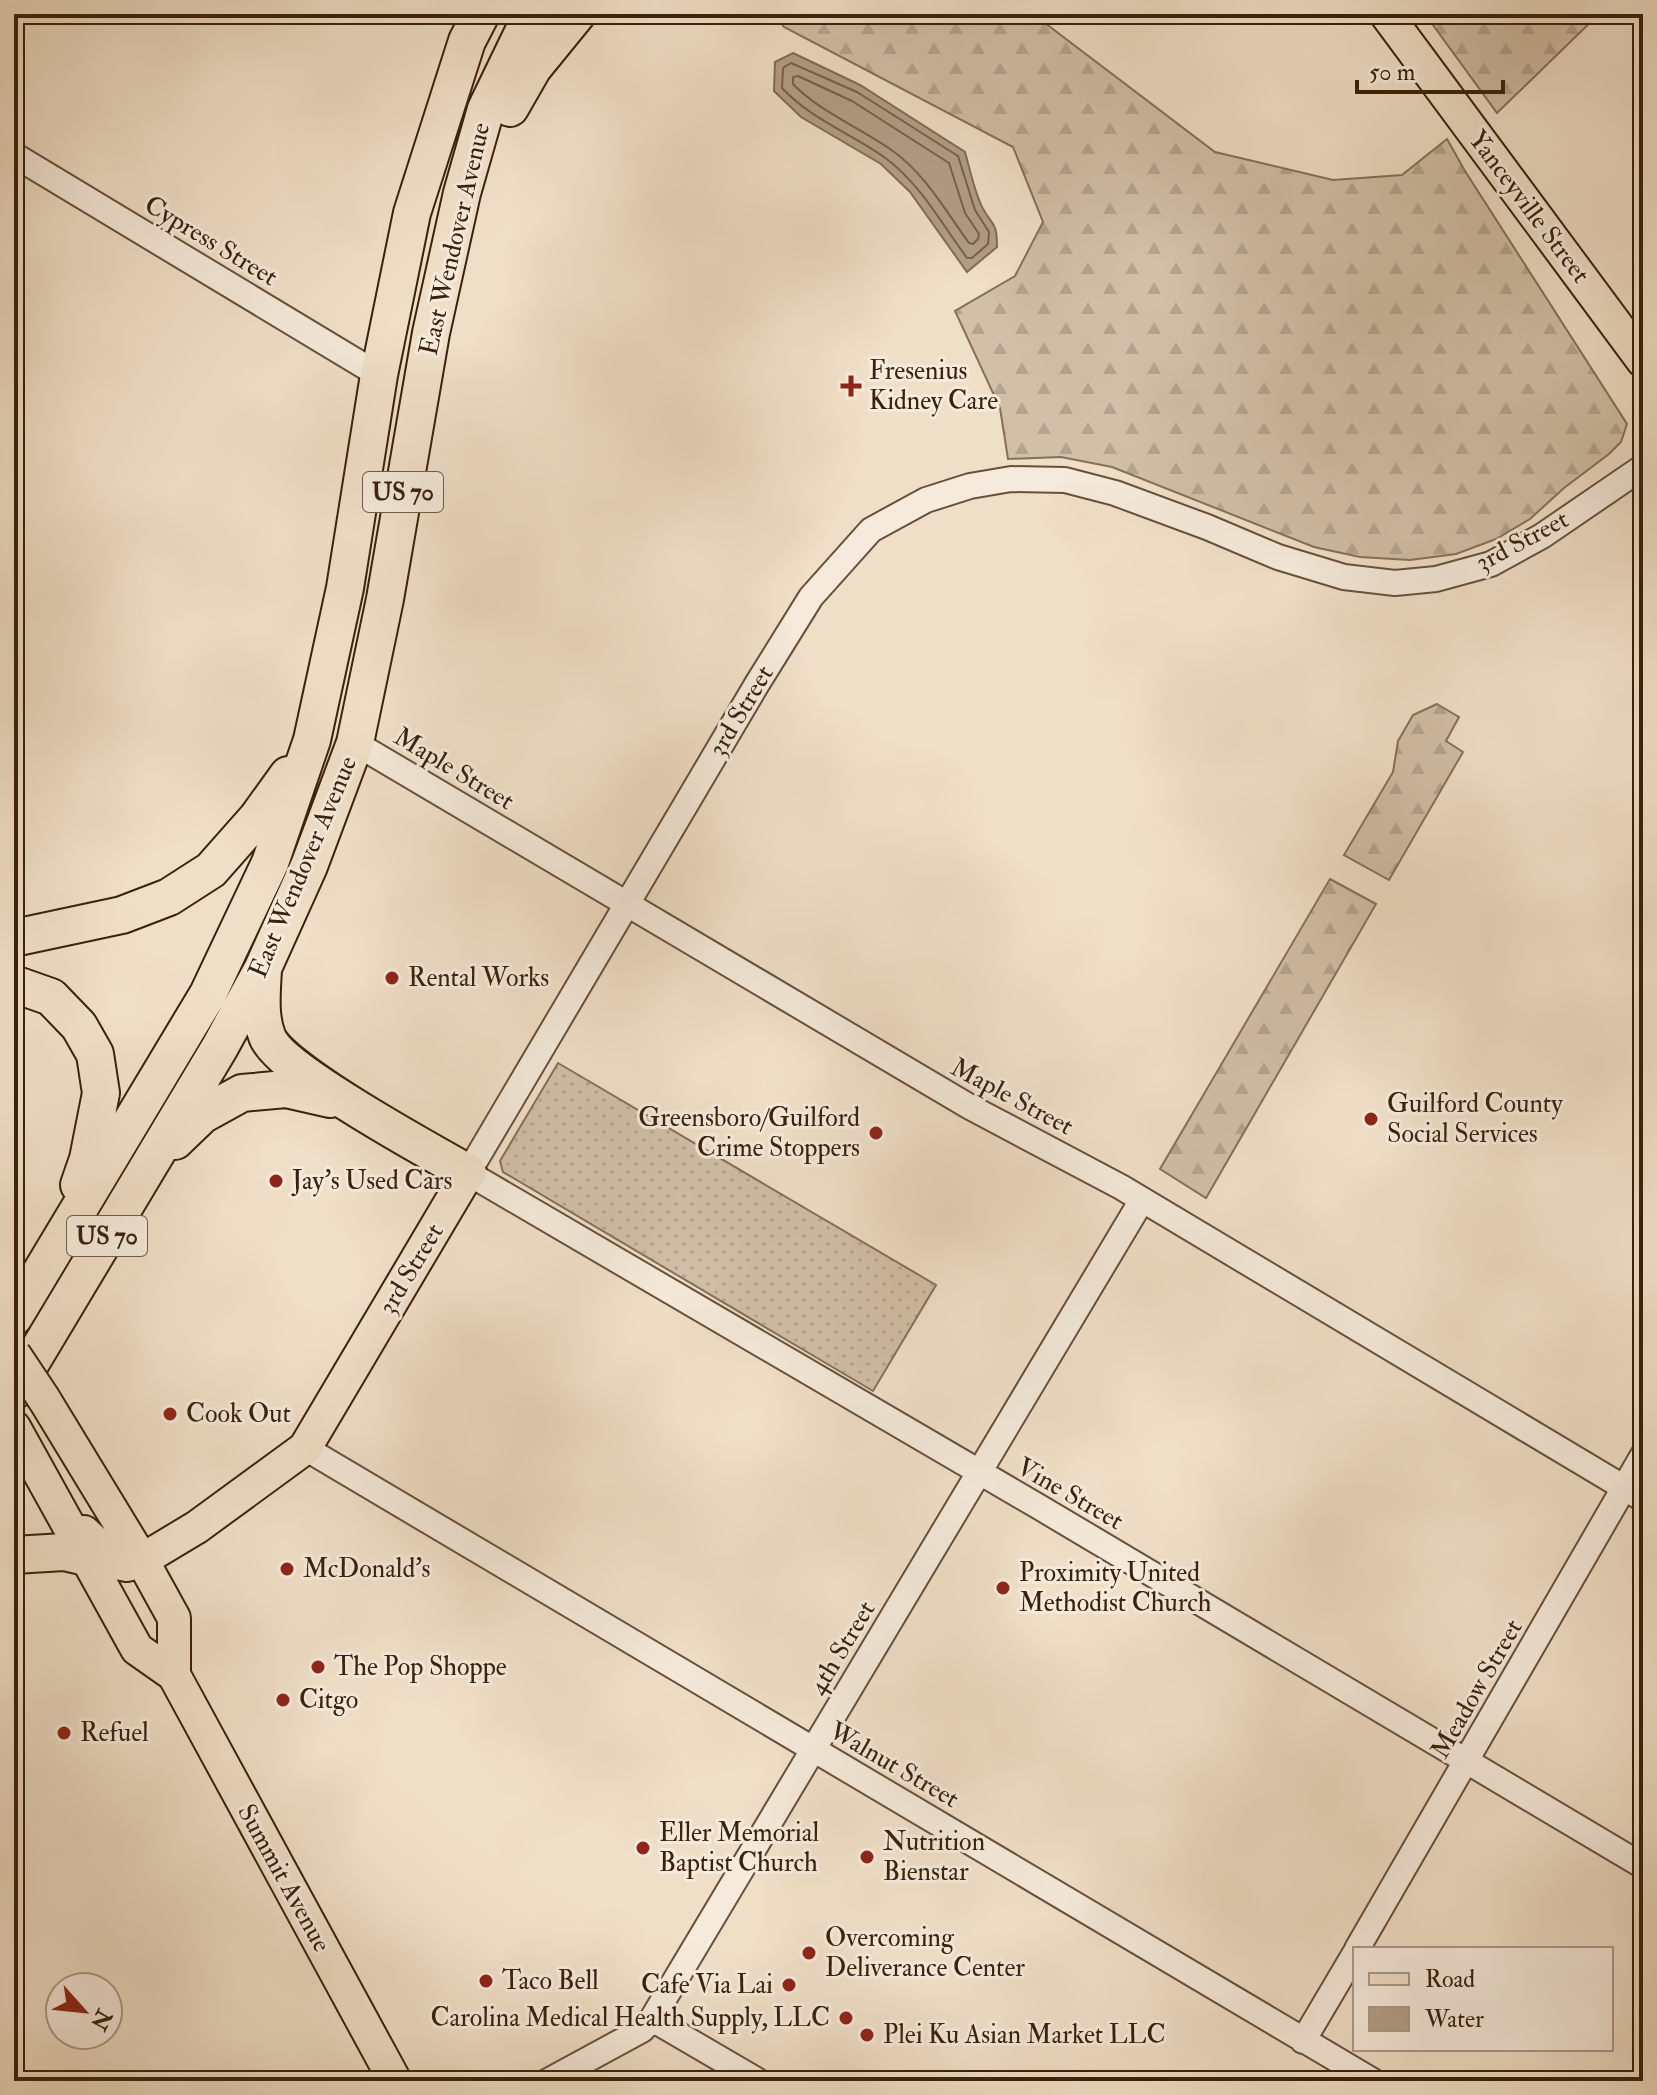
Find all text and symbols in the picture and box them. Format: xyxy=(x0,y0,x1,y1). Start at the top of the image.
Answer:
scale bar xyxy=(1357,44,1503,94)
text: 50 m xyxy=(1369,57,1416,88)
street label: East Wendover Avenue xyxy=(413,119,497,359)
street label: Yanceyville Street xyxy=(1461,124,1597,290)
street label: Cypress Street xyxy=(138,189,283,294)
place label: Fresenius Kidney Care xyxy=(869,355,998,417)
marker: Fresenius Kidney Care xyxy=(840,375,862,397)
road number: US 70 xyxy=(363,472,443,512)
street label: 3rd Street xyxy=(1470,503,1574,579)
street label: 3rd Street xyxy=(701,660,781,762)
street label: Maple Street xyxy=(388,721,520,818)
street label: East Wendover Avenue xyxy=(242,751,364,983)
place label: Rental Works xyxy=(408,962,549,994)
marker: Rental Works xyxy=(383,969,401,987)
street label: Maple Street xyxy=(945,1051,1079,1144)
place label: Guilford County Social Services xyxy=(1387,1088,1563,1150)
place label: Greensboro/Guilford Crime Stoppers xyxy=(638,1102,860,1165)
marker: Guilford County Social Services xyxy=(1362,1110,1380,1128)
marker: Greensboro/Guilford Crime Stoppers xyxy=(867,1124,885,1142)
place label: Jay's Used Cars xyxy=(291,1165,453,1197)
marker: Jay's Used Cars xyxy=(267,1172,285,1190)
road number: US 70 xyxy=(67,1216,147,1256)
street label: 3rd Street xyxy=(371,1218,451,1320)
place label: Cook Out xyxy=(186,1398,291,1430)
marker: Cook Out xyxy=(161,1405,179,1423)
street label: Vine Street xyxy=(1011,1451,1129,1537)
place label: McDonald's xyxy=(303,1553,430,1585)
place label: Proximity United Methodist Church xyxy=(1019,1557,1212,1619)
marker: McDonald's xyxy=(278,1560,296,1578)
marker: Proximity United Methodist Church xyxy=(994,1579,1012,1597)
street label: 4th Street xyxy=(801,1595,883,1701)
street label: Meadow Street xyxy=(1424,1614,1530,1764)
place label: The Pop Shoppe xyxy=(334,1651,507,1684)
marker: The Pop Shoppe xyxy=(309,1658,327,1676)
place label: Citgo xyxy=(299,1684,358,1716)
marker: Citgo xyxy=(274,1691,292,1709)
street label: Walnut Street xyxy=(822,1714,965,1815)
place label: Refuel xyxy=(80,1717,149,1749)
marker: Refuel xyxy=(55,1724,73,1742)
street label: Summit Avenue xyxy=(230,1798,338,1958)
place label: Eller Memorial Baptist Church xyxy=(659,1817,819,1880)
place label: Nutrition Bienstar xyxy=(883,1826,985,1888)
marker: Eller Memorial Baptist Church xyxy=(634,1839,652,1857)
marker: Nutrition Bienstar xyxy=(858,1848,876,1866)
place label: Overcoming Deliverance Center xyxy=(825,1922,1025,1984)
marker: Overcoming Deliverance Center xyxy=(800,1944,818,1962)
legend xyxy=(1353,1947,1613,2051)
text: Road xyxy=(1425,1964,1475,1995)
place label: Taco Bell xyxy=(502,1965,599,1997)
place label: Cafe Via Lai xyxy=(641,1969,773,2001)
north arrow xyxy=(44,1971,124,2051)
marker: Taco Bell xyxy=(477,1972,495,1990)
marker: Cafe Via Lai xyxy=(780,1976,798,1994)
place label: Carolina Medical Health Supply, LLC xyxy=(431,2002,830,2035)
text: N xyxy=(84,2004,118,2035)
text: Water xyxy=(1424,2004,1484,2035)
marker: Carolina Medical Health Supply, LLC xyxy=(837,2009,855,2027)
place label: Plei Ku Asian Market LLC xyxy=(883,2019,1165,2051)
marker: Plei Ku Asian Market LLC xyxy=(858,2026,876,2044)

